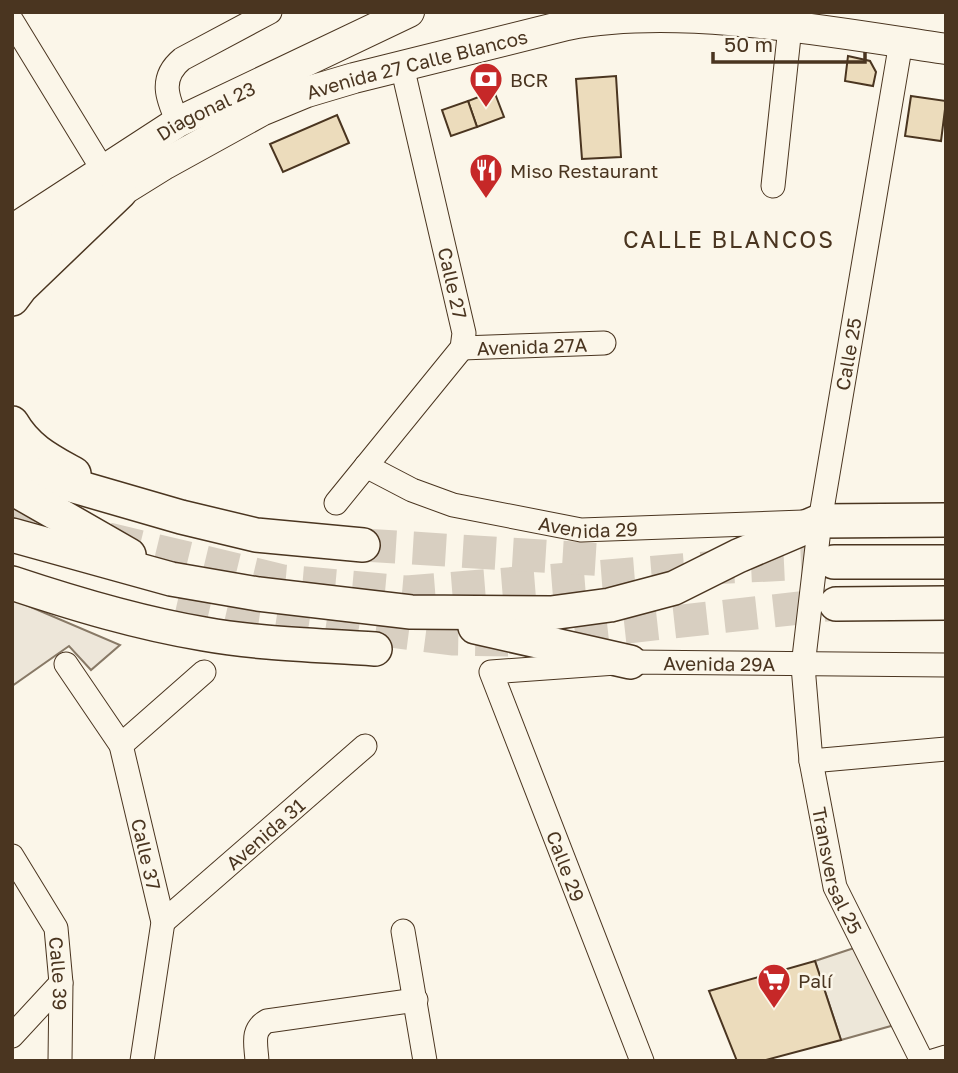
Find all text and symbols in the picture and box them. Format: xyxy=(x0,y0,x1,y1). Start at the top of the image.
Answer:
scale bar xyxy=(713,21,865,65)
street label: Avenida 27 Calle Blancos xyxy=(304,24,530,103)
text: 50 m xyxy=(724,31,773,57)
bank icon: BCR xyxy=(467,60,505,109)
place label: BCR xyxy=(510,68,548,91)
street label: Diagonal 23 xyxy=(152,76,259,145)
restaurant icon: Miso Restaurant xyxy=(467,151,505,200)
place label: Miso Restaurant xyxy=(510,159,658,182)
district label: CALLE BLANCOS xyxy=(623,225,835,253)
street label: Calle 27 xyxy=(434,245,472,321)
street label: Calle 25 xyxy=(830,316,866,392)
street label: Avenida 27A xyxy=(476,332,588,359)
street label: Avenida 29 xyxy=(537,511,638,542)
street label: Avenida 29A xyxy=(663,651,776,675)
street label: Avenida 31 xyxy=(221,793,309,874)
street label: Transversal 25 xyxy=(808,805,868,938)
street label: Calle 37 xyxy=(127,816,166,892)
street label: Calle 29 xyxy=(542,827,590,905)
street label: Calle 39 xyxy=(45,936,72,1011)
supermarket icon: Palí xyxy=(755,961,793,1010)
place label: Palí xyxy=(798,969,834,992)

